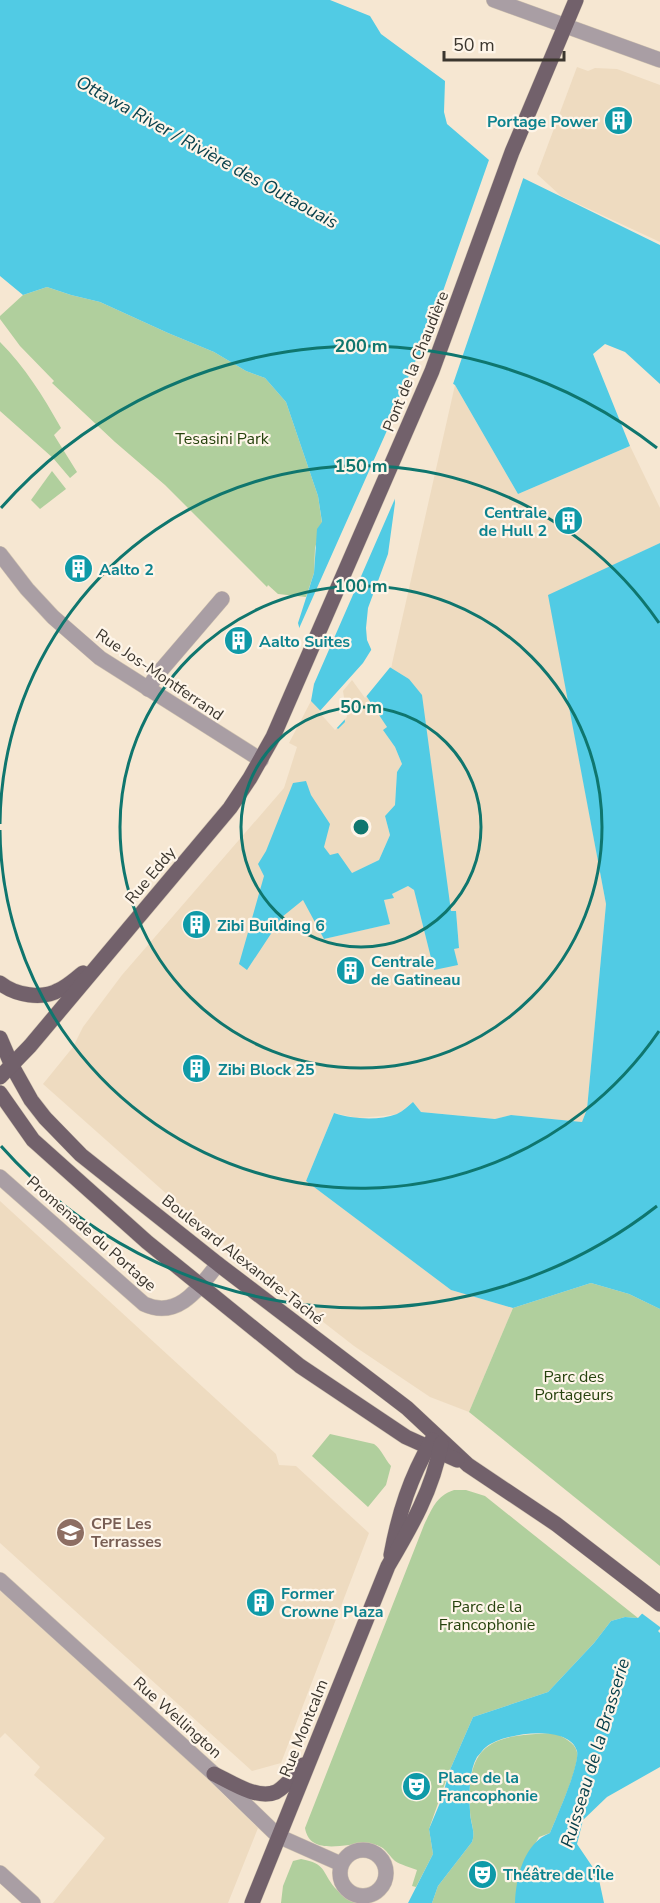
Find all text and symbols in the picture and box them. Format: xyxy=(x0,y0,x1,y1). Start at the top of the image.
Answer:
scale bar xyxy=(444,24,564,62)
text: 50 m xyxy=(453,33,495,57)
water label: Ottawa River / Rivière des Outaouais xyxy=(72,70,342,234)
building icon: Portage Power xyxy=(603,105,635,137)
place label: Portage Power xyxy=(487,111,599,133)
street label: Pont de la Chaudière xyxy=(378,288,454,435)
text: 200 m xyxy=(334,334,388,358)
park label: Tesasini Park xyxy=(175,428,270,450)
text: 150 m xyxy=(334,454,388,478)
place label: Centrale de Hull 2 xyxy=(479,502,547,542)
building icon: Centrale de Hull 2 xyxy=(552,505,584,537)
building icon: Aalto 2 xyxy=(62,553,94,585)
place label: Aalto 2 xyxy=(99,559,154,581)
text: 100 m xyxy=(334,574,388,598)
street label: Rue Jos-Montferrand xyxy=(91,624,228,726)
building icon: Aalto Suites xyxy=(222,625,254,657)
place label: Aalto Suites xyxy=(259,631,350,653)
text: 50 m xyxy=(340,695,382,719)
centre of rings xyxy=(351,817,371,837)
street label: Rue Eddy xyxy=(120,842,182,909)
building icon: Zibi Building 6 xyxy=(180,909,212,941)
place label: Zibi Building 6 xyxy=(217,915,325,937)
place label: Centrale de Gatineau xyxy=(371,951,460,991)
building icon: Centrale de Gatineau xyxy=(334,954,366,986)
building icon: Zibi Block 25 xyxy=(181,1053,213,1085)
place label: Zibi Block 25 xyxy=(218,1059,315,1081)
street label: Promenade du Portage xyxy=(22,1171,161,1296)
street label: Boulevard Alexandre-Taché xyxy=(157,1190,328,1330)
park label: Parc des Portageurs xyxy=(534,1366,614,1406)
place label: CPE Les Terrasses xyxy=(91,1513,162,1553)
school or university icon: CPE Les Terrasses xyxy=(54,1516,86,1548)
place label: Former Crowne Plaza xyxy=(281,1583,384,1623)
building icon: Former Crowne Plaza xyxy=(244,1586,276,1618)
park label: Parc de la Francophonie xyxy=(439,1596,535,1636)
water label: Ruisseau de la Brasserie xyxy=(555,1655,635,1851)
street label: Rue Wellington xyxy=(128,1672,227,1764)
street label: Rue Montcalm xyxy=(274,1676,334,1781)
place label: Place de la Francophonie xyxy=(438,1767,538,1807)
theatre icon: Place de la Francophonie xyxy=(401,1770,433,1802)
theatre icon: Théâtre de l'Île xyxy=(466,1858,498,1890)
place label: Théâtre de l'Île xyxy=(503,1864,614,1886)

